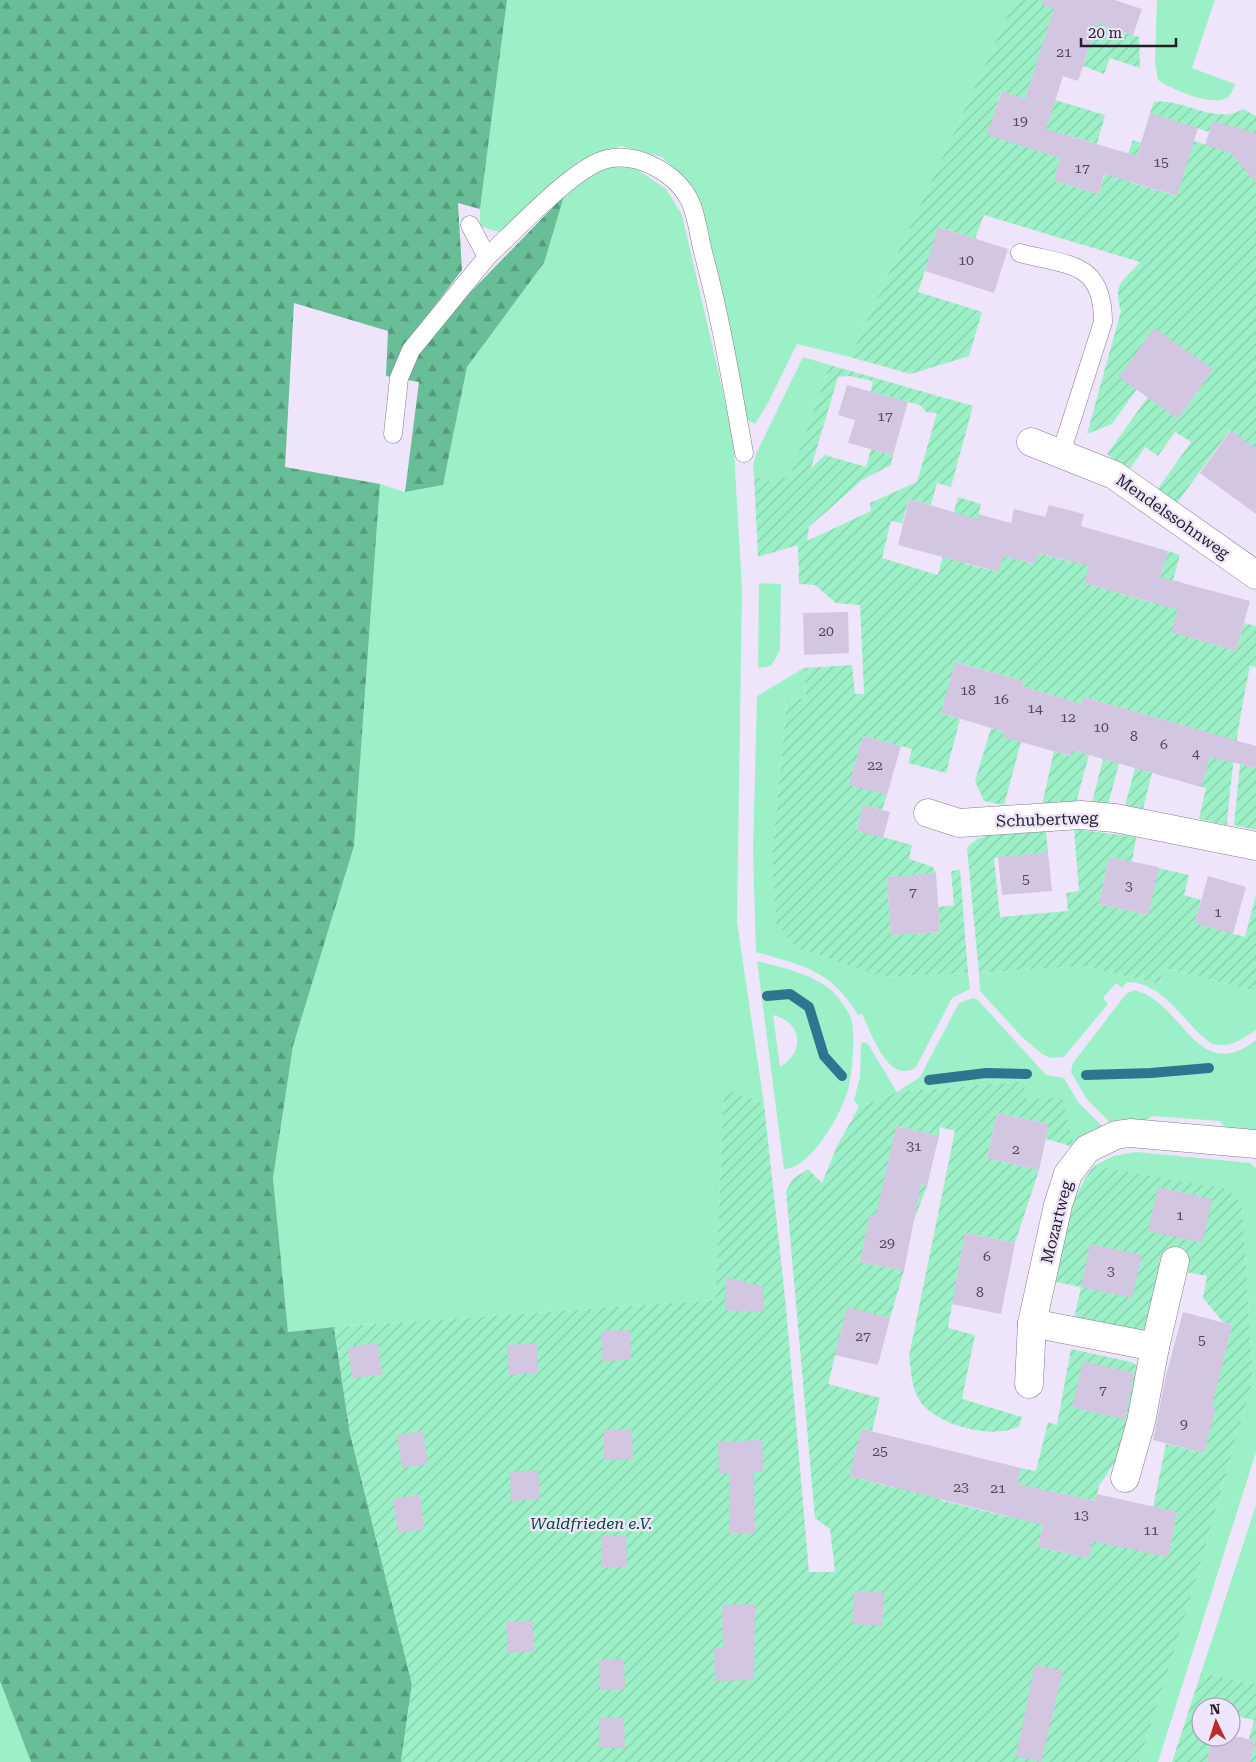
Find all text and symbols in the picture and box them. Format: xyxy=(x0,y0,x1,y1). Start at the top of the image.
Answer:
scale bar xyxy=(1081,15,1176,47)
text: 20 m xyxy=(1088,24,1123,42)
house number: 21 xyxy=(1056,44,1072,60)
house number: 19 xyxy=(1012,113,1028,129)
house number: 15 xyxy=(1153,154,1169,170)
house number: 17 xyxy=(1074,160,1090,176)
house number: 10 xyxy=(958,252,974,268)
house number: 17 xyxy=(877,408,893,424)
street label: Mendelssohnweg xyxy=(1112,470,1234,563)
house number: 20 xyxy=(818,623,834,639)
house number: 18 xyxy=(960,682,976,698)
house number: 16 xyxy=(993,691,1009,707)
house number: 14 xyxy=(1027,700,1043,716)
house number: 12 xyxy=(1060,709,1076,725)
house number: 10 xyxy=(1093,719,1109,735)
house number: 8 xyxy=(1130,728,1138,744)
house number: 6 xyxy=(1160,736,1168,752)
house number: 4 xyxy=(1192,745,1200,761)
house number: 22 xyxy=(867,757,883,773)
street label: Schubertweg xyxy=(996,808,1099,831)
house number: 5 xyxy=(1022,871,1030,887)
house number: 3 xyxy=(1125,878,1133,894)
house number: 7 xyxy=(909,884,917,900)
house number: 1 xyxy=(1214,904,1222,920)
house number: 31 xyxy=(906,1138,922,1154)
house number: 2 xyxy=(1012,1141,1020,1157)
street label: Mozartweg xyxy=(1037,1178,1076,1266)
house number: 1 xyxy=(1176,1207,1184,1223)
house number: 29 xyxy=(879,1235,895,1251)
house number: 6 xyxy=(983,1248,991,1264)
house number: 3 xyxy=(1107,1263,1115,1279)
house number: 8 xyxy=(976,1284,984,1300)
house number: 27 xyxy=(855,1328,871,1344)
house number: 5 xyxy=(1198,1332,1206,1348)
house number: 7 xyxy=(1099,1382,1107,1398)
house number: 9 xyxy=(1180,1416,1188,1432)
house number: 25 xyxy=(872,1443,888,1459)
house number: 23 xyxy=(953,1479,969,1495)
house number: 21 xyxy=(990,1480,1006,1496)
house number: 13 xyxy=(1073,1507,1089,1523)
park label: Waldfrieden e.V. xyxy=(530,1514,652,1533)
house number: 11 xyxy=(1143,1522,1159,1538)
north arrow xyxy=(1191,1697,1241,1747)
text: N xyxy=(1209,1701,1221,1717)

